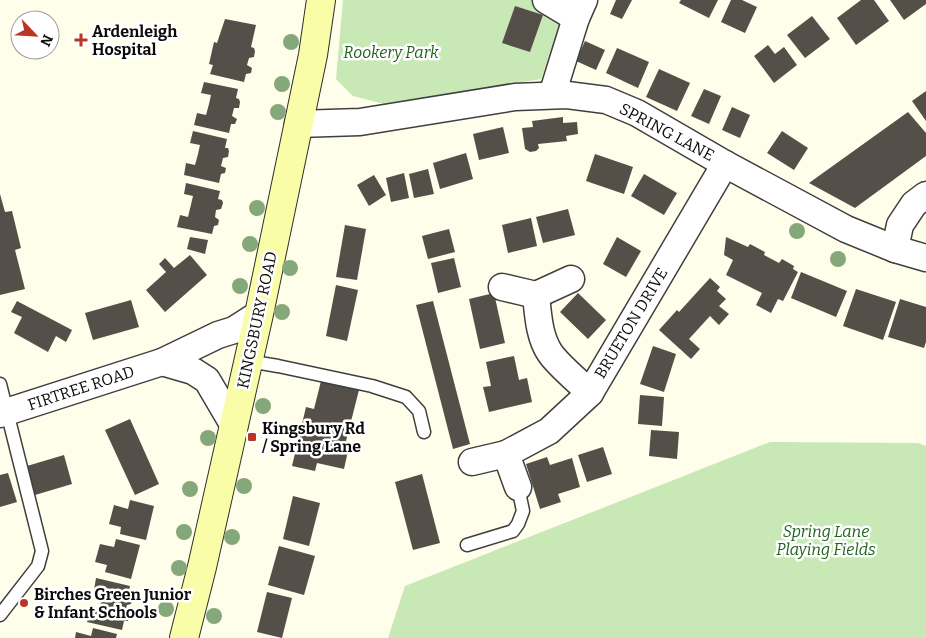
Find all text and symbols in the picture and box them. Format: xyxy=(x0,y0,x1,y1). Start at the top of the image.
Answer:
north arrow xyxy=(10,10,60,60)
place label: Ardenleigh Hospital xyxy=(92,22,177,59)
text: N xyxy=(36,32,56,49)
marker: Ardenleigh Hospital xyxy=(74,33,88,47)
park label: Rookery Park xyxy=(343,43,439,62)
street label: SPRING LANE xyxy=(616,99,718,165)
street label: KINGSBURY ROAD xyxy=(233,250,281,390)
street label: BRUETON DRIVE xyxy=(590,264,672,382)
street label: FIRTREE ROAD xyxy=(25,362,137,414)
place label: Kingsbury Rd / Spring Lane xyxy=(261,419,365,456)
marker: Kingsbury Rd / Spring Lane xyxy=(246,431,258,443)
park label: Spring Lane Playing Fields xyxy=(776,522,876,559)
place label: Birches Green Junior & Infant Schools xyxy=(34,585,192,622)
marker: Birches Green Junior & Infant Schools xyxy=(18,597,30,609)

